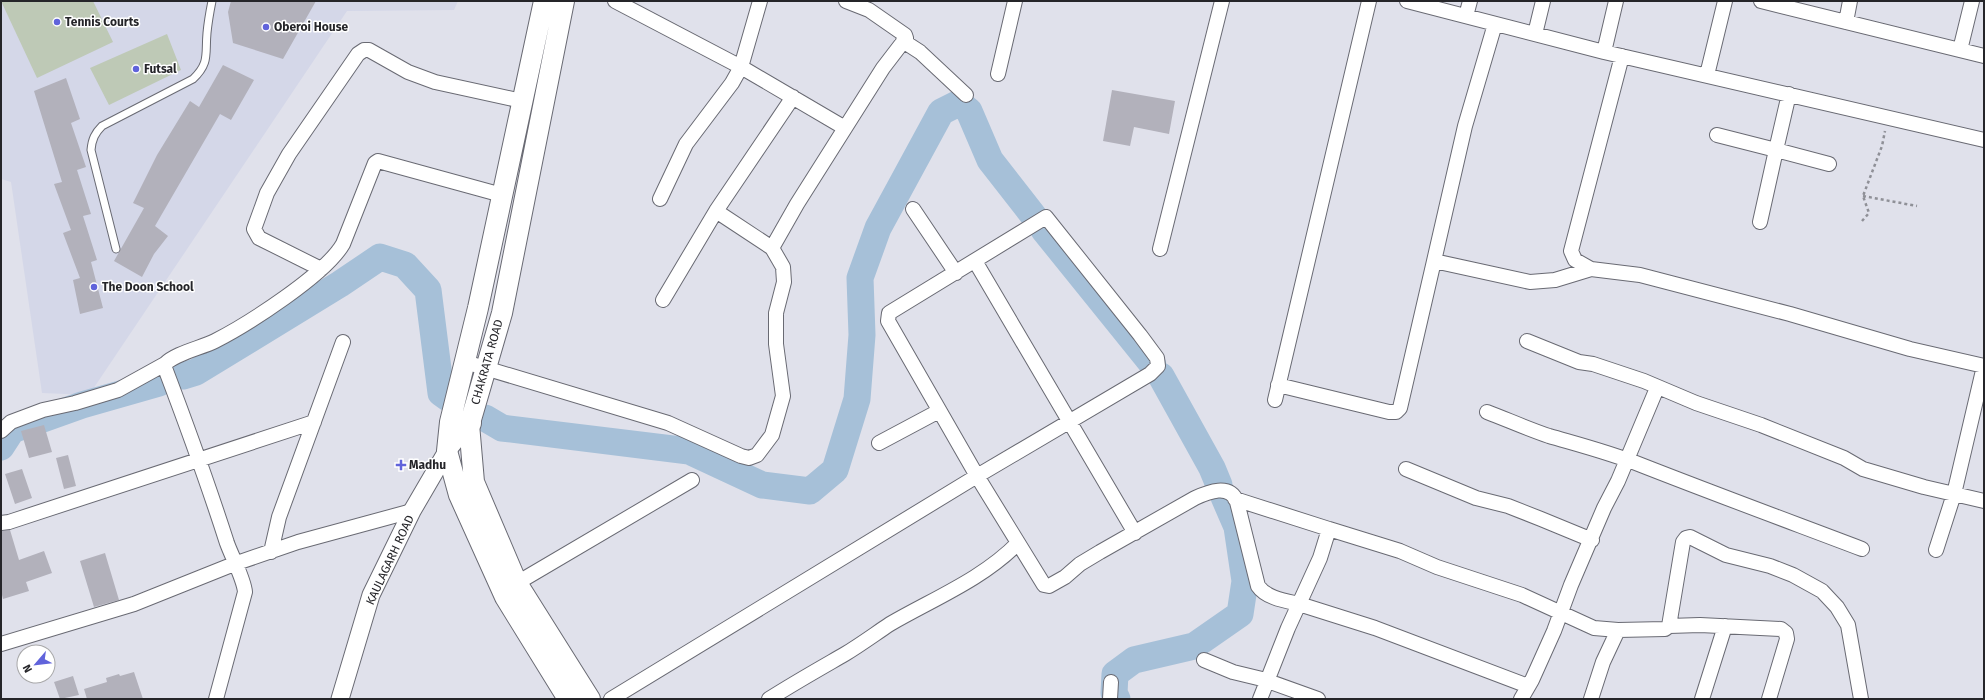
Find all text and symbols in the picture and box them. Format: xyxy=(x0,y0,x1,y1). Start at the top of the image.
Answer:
place label: Tennis Courts xyxy=(65,15,139,29)
marker: Tennis Courts xyxy=(52,17,62,27)
place label: Oberoi House xyxy=(274,20,348,34)
marker: Oberoi House xyxy=(261,22,271,32)
place label: Futsal xyxy=(144,62,177,76)
marker: Futsal xyxy=(131,64,141,74)
place label: The Doon School xyxy=(102,280,194,294)
marker: The Doon School xyxy=(89,282,99,292)
street label: CHAKRATA ROAD xyxy=(468,318,506,406)
place label: Madhu xyxy=(409,458,446,472)
marker: Madhu xyxy=(396,460,406,470)
street label: KAULAGARH ROAD xyxy=(363,513,417,607)
north arrow xyxy=(16,644,56,684)
text: N xyxy=(20,662,35,675)

